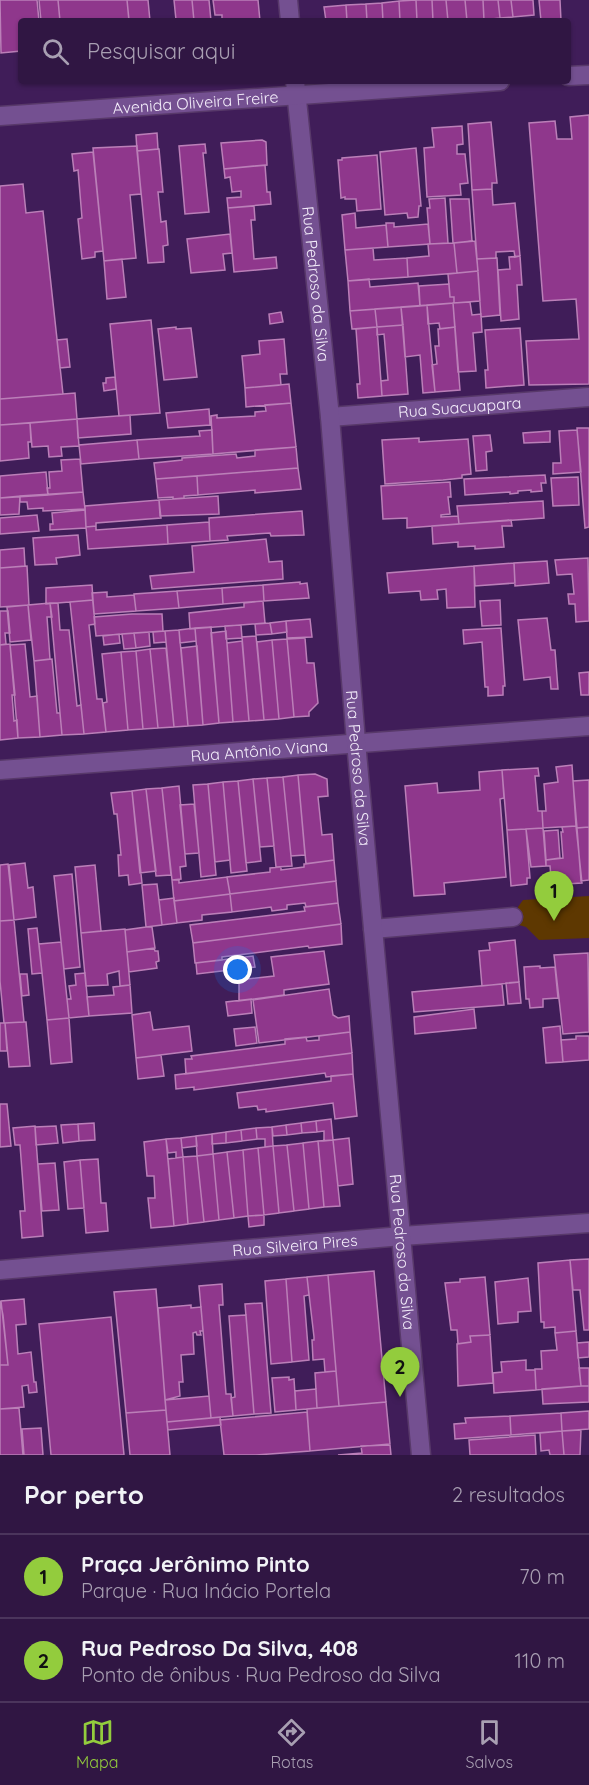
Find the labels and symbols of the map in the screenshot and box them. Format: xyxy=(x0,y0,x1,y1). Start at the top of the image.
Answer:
street label: Avenida Oliveira Freire xyxy=(112,87,279,118)
street label: Rua Pedroso da Silva xyxy=(298,205,334,363)
street label: Rua Suacuapara xyxy=(397,392,522,422)
street label: Rua Pedroso da Silva xyxy=(342,689,375,847)
street label: Rua Antônio Viana xyxy=(190,736,329,766)
pin: 1 xyxy=(534,872,574,921)
your location xyxy=(223,955,252,984)
street label: Rua Pedroso da Silva xyxy=(385,1173,420,1331)
street label: Rua Silveira Pires xyxy=(231,1230,358,1260)
pin: 2 xyxy=(380,1348,420,1397)

